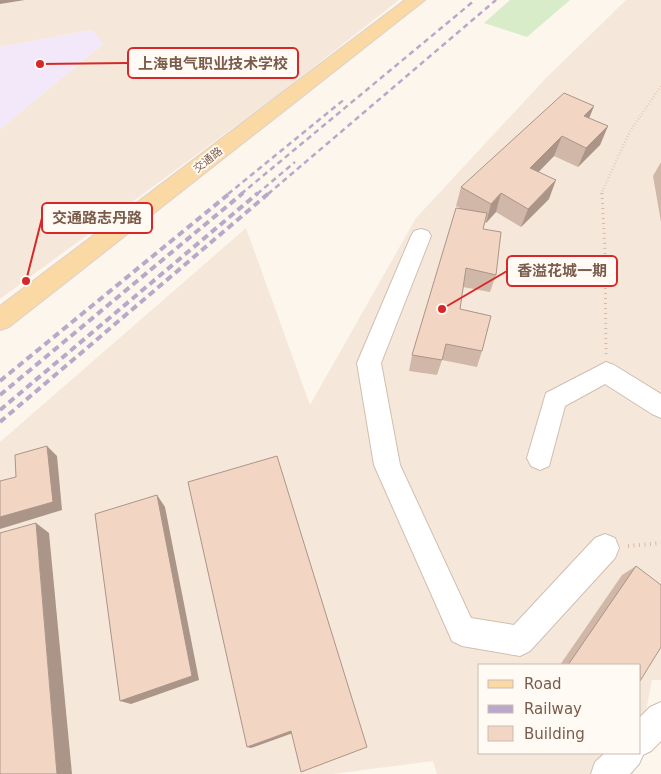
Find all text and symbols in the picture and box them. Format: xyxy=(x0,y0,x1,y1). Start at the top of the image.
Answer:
callout: 上海电气职业技术学校 xyxy=(128,48,298,78)
text: 上海电气职业技术学校 xyxy=(138,55,288,73)
street label: 交通路 xyxy=(191,145,225,175)
callout: 交通路志丹路 xyxy=(42,203,152,233)
text: 交通路志丹路 xyxy=(52,209,142,227)
callout: 香溢花城一期 xyxy=(507,256,617,286)
text: 香溢花城一期 xyxy=(517,262,607,280)
legend xyxy=(478,664,641,754)
text: Road xyxy=(524,675,562,693)
text: Railway xyxy=(524,700,582,718)
text: Building xyxy=(524,725,585,743)

